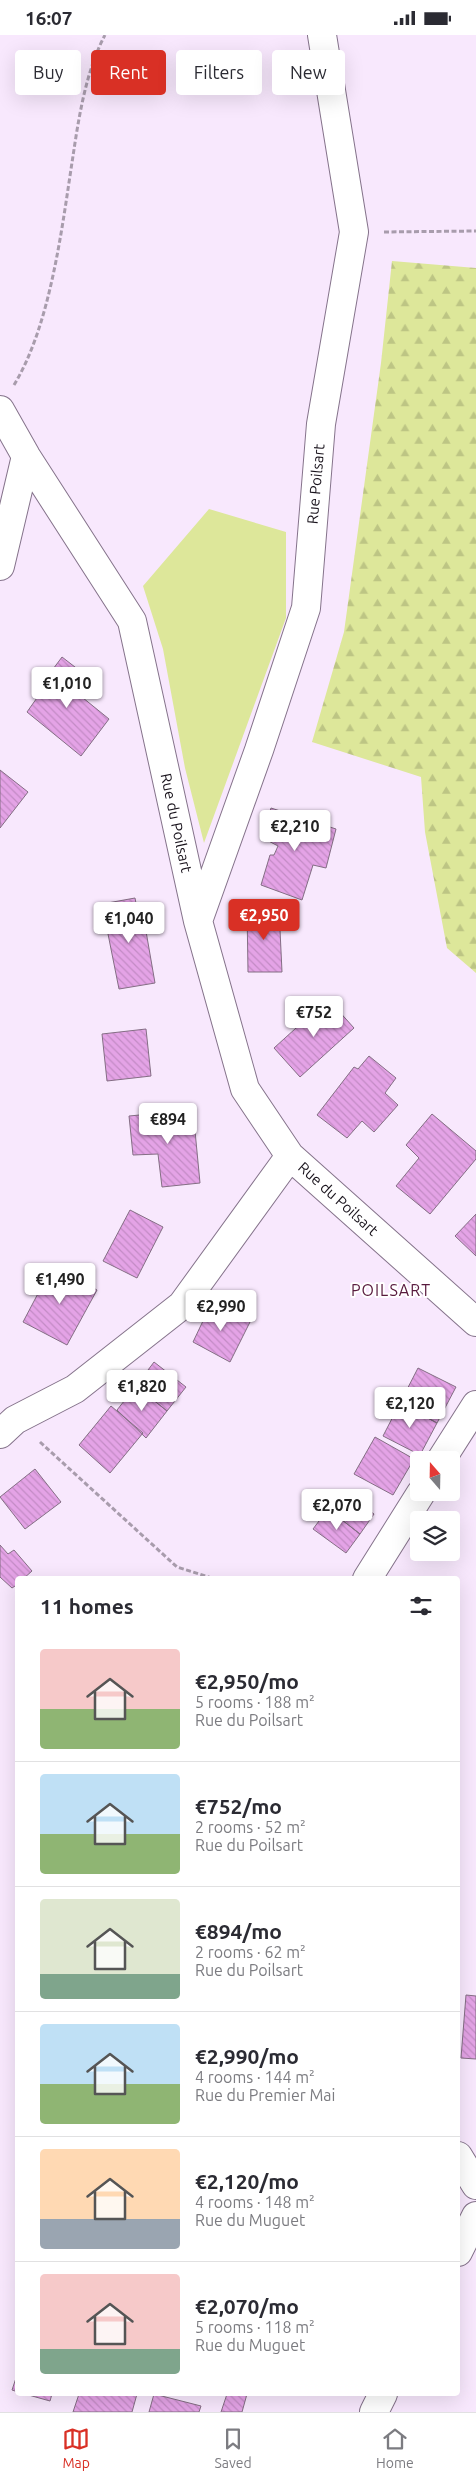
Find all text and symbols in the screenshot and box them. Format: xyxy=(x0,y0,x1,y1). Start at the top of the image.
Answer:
text: 16:07 xyxy=(25,7,73,29)
chip: Buy xyxy=(15,50,81,95)
chip: Rent xyxy=(91,50,166,95)
chip: Filters xyxy=(176,50,262,95)
chip: New xyxy=(272,50,345,95)
street label: Rue Poilsart xyxy=(304,443,327,525)
pin: €1,010 xyxy=(26,667,108,709)
text: €1,010 xyxy=(42,674,92,692)
street label: Rue du Poilsart xyxy=(158,772,195,874)
pin: €2,210 xyxy=(254,809,336,852)
text: €2,210 xyxy=(270,817,320,835)
pin: €2,950 xyxy=(223,899,305,941)
pin: €1,040 xyxy=(88,901,170,944)
text: €2,950 xyxy=(239,906,289,924)
text: €1,040 xyxy=(104,909,154,927)
pin: €752 xyxy=(284,995,344,1038)
text: €752 xyxy=(296,1003,332,1021)
pin: €894 xyxy=(138,1103,198,1145)
text: €894 xyxy=(150,1110,186,1128)
street label: Rue du Poilsart xyxy=(295,1158,382,1239)
pin: €1,490 xyxy=(19,1263,101,1305)
text: €1,490 xyxy=(35,1270,85,1288)
district label: POILSART xyxy=(351,1281,431,1299)
pin: €2,990 xyxy=(180,1289,262,1332)
text: €2,990 xyxy=(196,1297,246,1315)
pin: €1,820 xyxy=(101,1369,183,1412)
text: €1,820 xyxy=(117,1377,167,1395)
pin: €2,120 xyxy=(369,1387,451,1429)
text: €2,120 xyxy=(385,1394,435,1412)
north arrow xyxy=(410,1451,460,1501)
map controls xyxy=(410,1451,460,1561)
pin: €2,070 xyxy=(296,1489,378,1531)
text: €2,070 xyxy=(312,1496,362,1514)
button: layers xyxy=(410,1511,460,1561)
icon: filters xyxy=(407,1592,435,1620)
text: 11 homes xyxy=(40,1594,134,1618)
icon: home xyxy=(80,1669,140,1729)
text: €2,950/mo xyxy=(195,1669,299,1693)
text: 5 rooms · 188 m² xyxy=(195,1693,315,1711)
text: Rue du Poilsart xyxy=(195,1711,303,1729)
icon: home xyxy=(80,1794,140,1854)
text: €752/mo xyxy=(195,1794,282,1818)
text: 2 rooms · 52 m² xyxy=(195,1818,306,1836)
text: Rue du Poilsart xyxy=(195,1836,303,1854)
icon: home xyxy=(80,1919,140,1979)
text: €894/mo xyxy=(195,1919,282,1943)
text: 2 rooms · 62 m² xyxy=(195,1943,306,1961)
text: Rue du Poilsart xyxy=(195,1961,303,1979)
icon: home xyxy=(80,2044,140,2104)
text: €2,990/mo xyxy=(195,2044,299,2068)
text: 4 rooms · 144 m² xyxy=(195,2068,315,2086)
text: Rue du Premier Mai xyxy=(195,2086,335,2104)
icon: home xyxy=(80,2169,140,2229)
text: €2,120/mo xyxy=(195,2169,299,2193)
text: 4 rooms · 148 m² xyxy=(195,2193,315,2211)
text: Rue du Muguet xyxy=(195,2211,305,2229)
icon: home xyxy=(80,2294,140,2354)
text: €2,070/mo xyxy=(195,2294,299,2318)
text: 5 rooms · 118 m² xyxy=(195,2318,315,2336)
text: Rue du Muguet xyxy=(195,2336,305,2354)
tab: Map xyxy=(62,2425,90,2471)
tab: Saved xyxy=(214,2425,252,2471)
tab: Home xyxy=(376,2425,414,2471)

